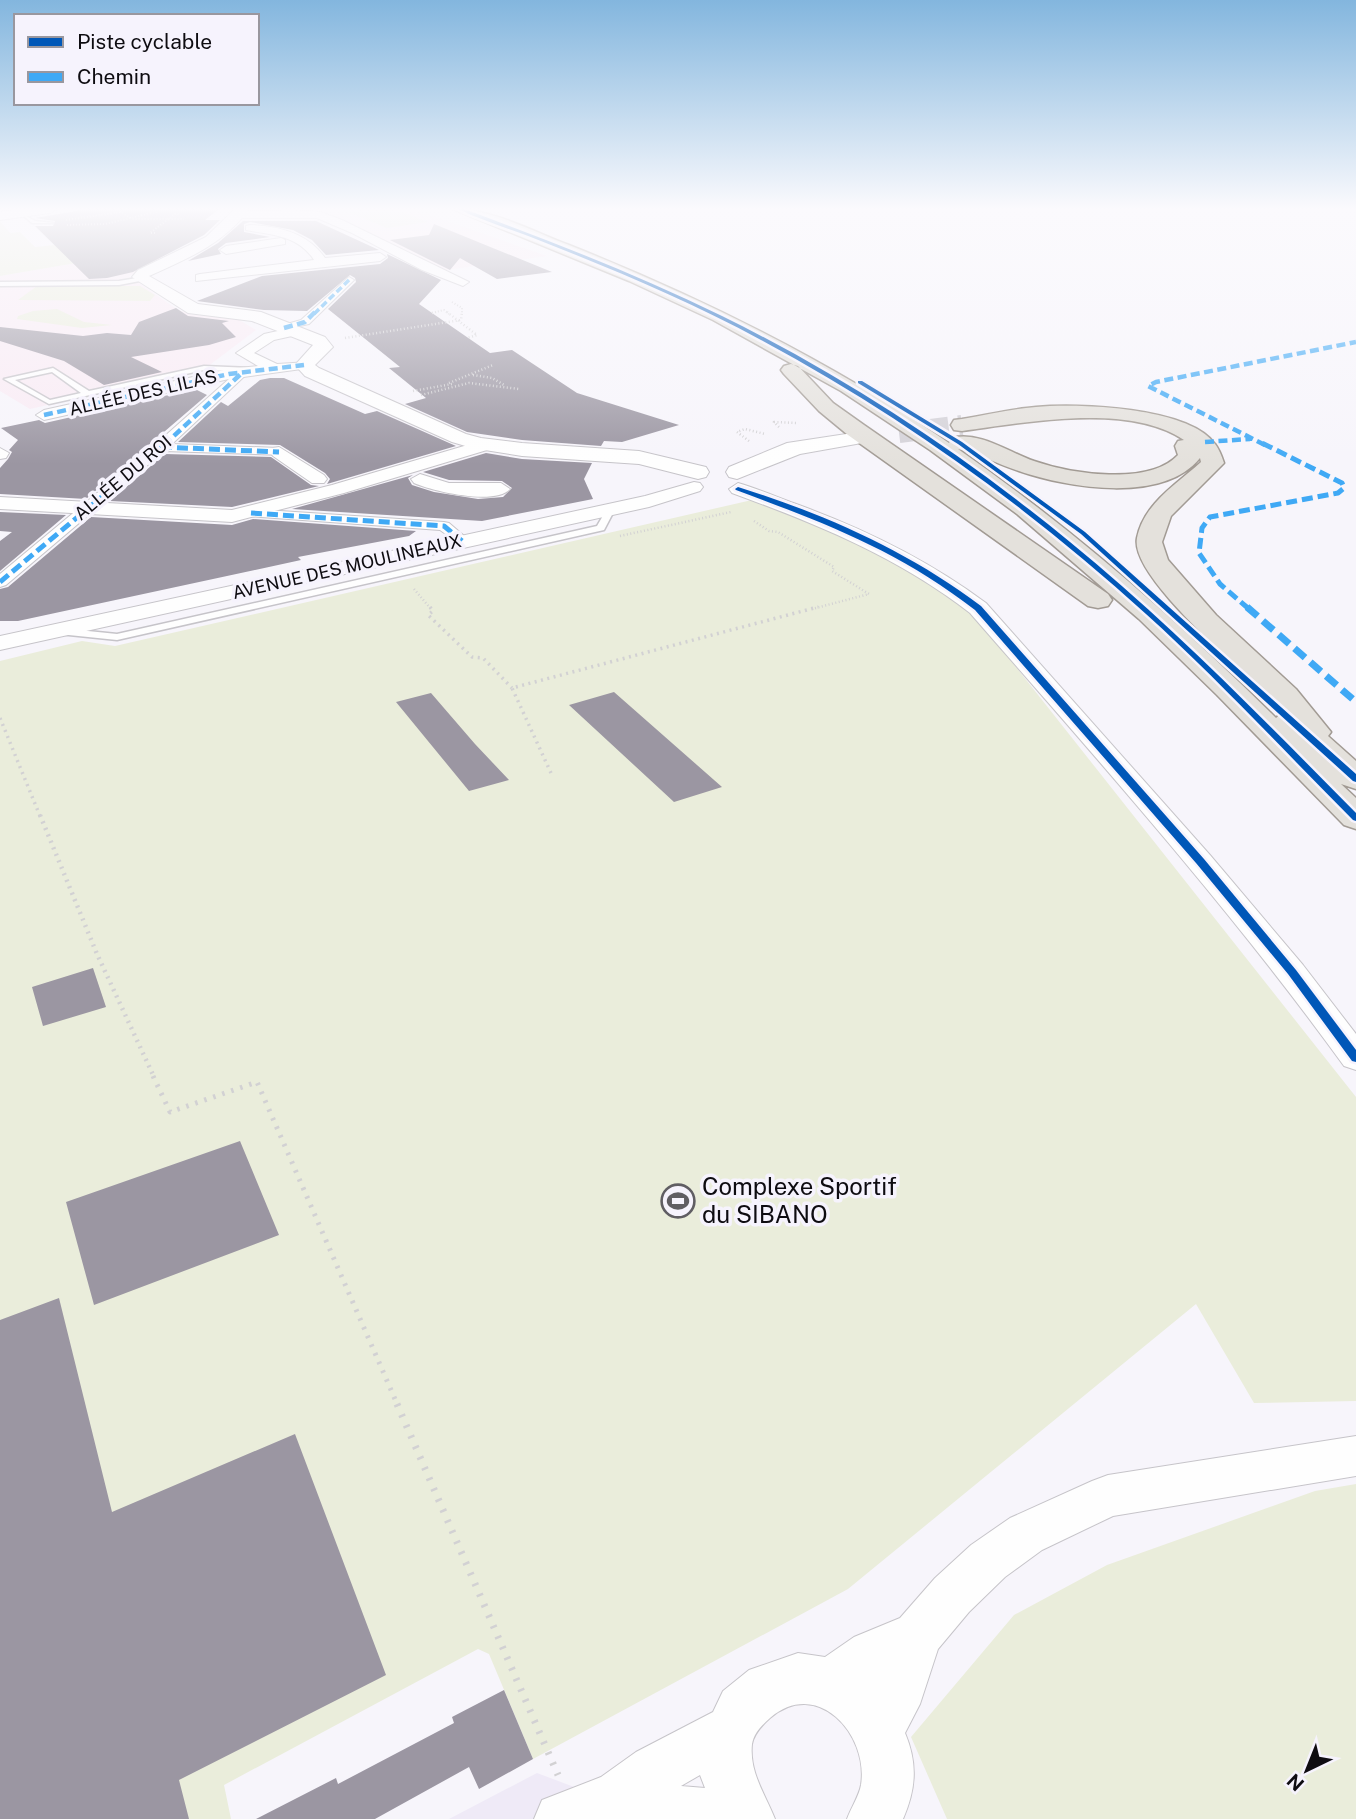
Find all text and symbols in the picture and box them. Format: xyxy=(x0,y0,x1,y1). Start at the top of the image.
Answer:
legend xyxy=(14,14,259,105)
text: Piste cyclable xyxy=(77,29,212,54)
text: Chemin xyxy=(77,64,151,89)
street label: ALLÉE DES LILAS xyxy=(67,364,219,420)
street label: ALLÉE DU ROI xyxy=(69,430,175,524)
street label: AVENUE DES MOULINEAUX xyxy=(230,530,464,603)
place label: Complexe Sportif du SIBANO xyxy=(702,1172,897,1228)
sports icon: Complexe Sportif du SIBANO xyxy=(659,1182,697,1220)
north arrow xyxy=(1272,1735,1342,1805)
text: N xyxy=(1282,1769,1308,1796)

